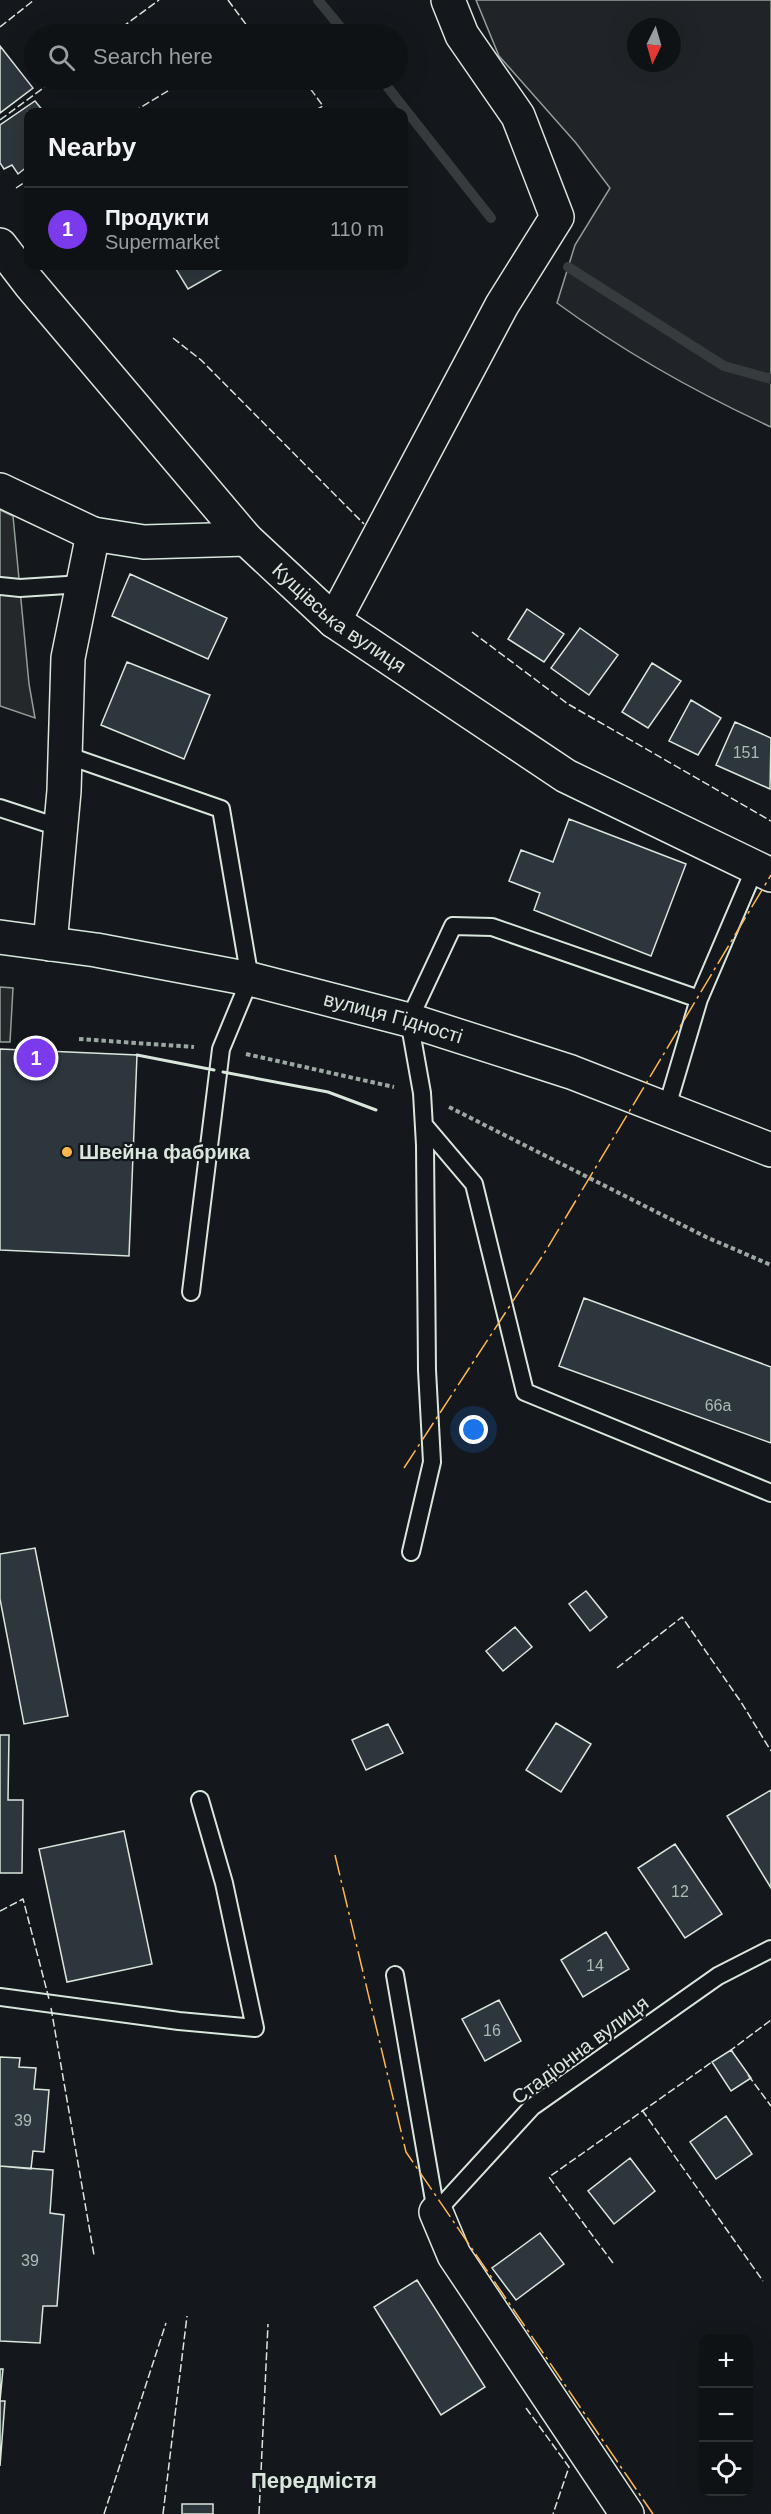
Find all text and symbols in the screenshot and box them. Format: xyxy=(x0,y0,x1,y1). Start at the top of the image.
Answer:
north arrow xyxy=(627,18,681,72)
search box xyxy=(24,24,408,90)
icon: search xyxy=(45,41,78,74)
text: Search here xyxy=(93,44,213,69)
text: Nearby xyxy=(48,132,136,162)
text: Продукти xyxy=(105,205,209,230)
text: 1 xyxy=(62,218,73,240)
text: 110 m xyxy=(330,218,384,240)
text: Supermarket xyxy=(105,231,220,253)
street label: Кущівська вулиця xyxy=(268,559,410,677)
house number: 151 xyxy=(733,744,759,761)
street label: вулиця Гідності xyxy=(322,988,466,1048)
pin: 1 xyxy=(16,1036,56,1080)
place label: Швейна фабрика xyxy=(79,1141,251,1163)
marker: Швейна фабрика xyxy=(60,1145,74,1159)
house number: 66а xyxy=(705,1397,731,1414)
your location xyxy=(459,1415,488,1444)
house number: 12 xyxy=(671,1883,689,1900)
house number: 14 xyxy=(586,1957,604,1974)
street label: Стадіонна вулиця xyxy=(507,1991,653,2109)
house number: 16 xyxy=(483,2022,501,2039)
house number: 39 xyxy=(14,2112,32,2129)
house number: 39 xyxy=(21,2252,39,2269)
map controls xyxy=(699,2334,753,2496)
button: + xyxy=(699,2334,753,2388)
button: − xyxy=(699,2388,753,2442)
button: locate xyxy=(699,2442,753,2496)
district label: Передмістя xyxy=(251,2468,377,2493)

